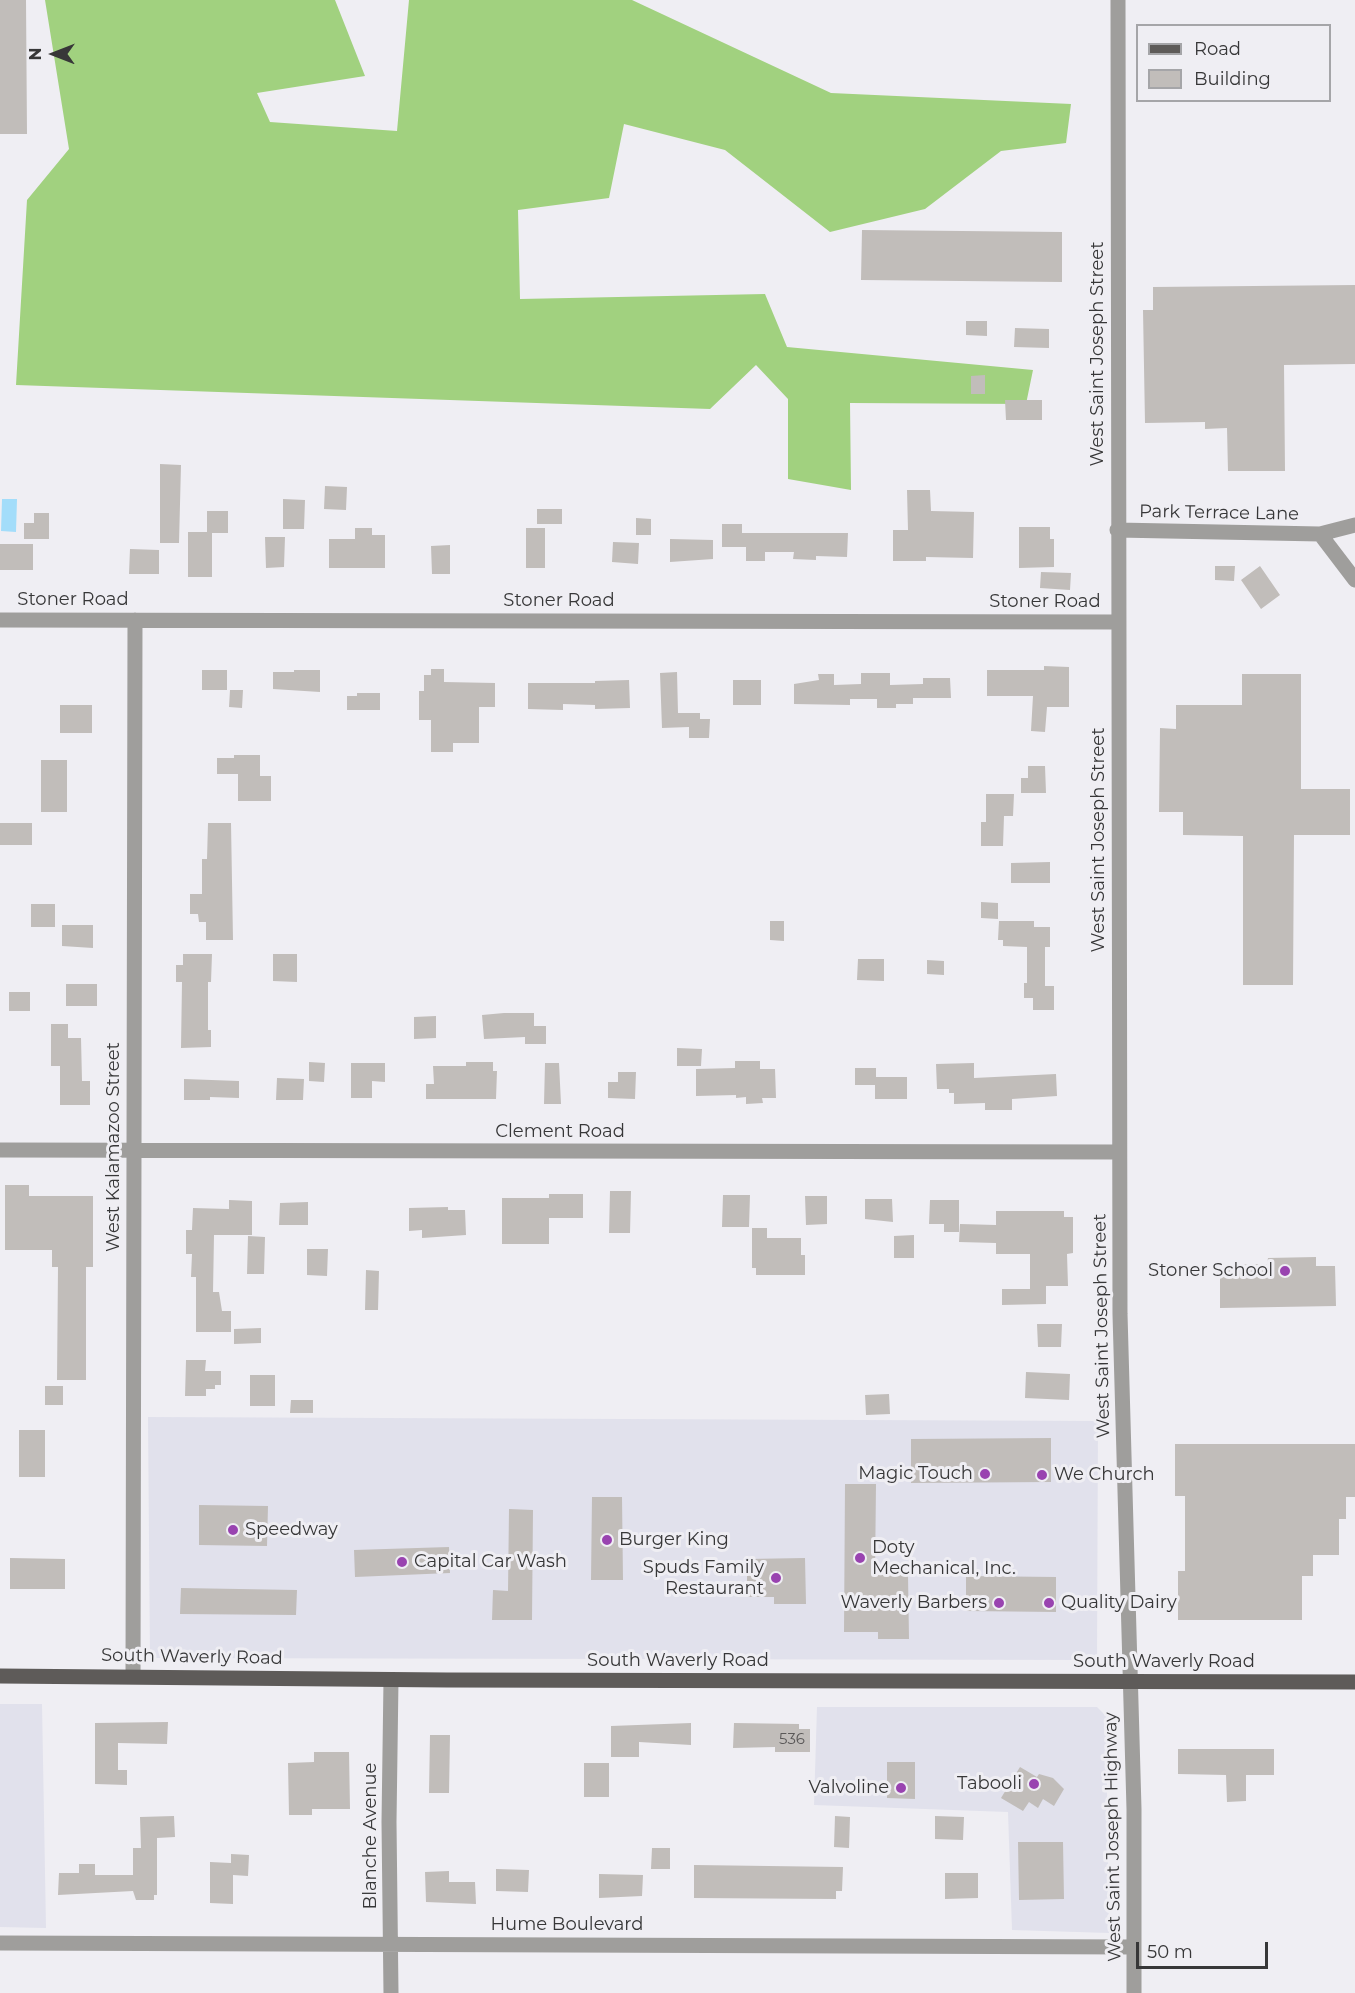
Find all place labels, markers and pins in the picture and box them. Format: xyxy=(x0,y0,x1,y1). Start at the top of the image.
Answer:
place label: Stoner School xyxy=(1148,1260,1273,1282)
marker: Stoner School xyxy=(1278,1264,1292,1278)
place label: Magic Touch xyxy=(858,1463,973,1485)
place label: We Church xyxy=(1054,1464,1155,1486)
marker: Magic Touch xyxy=(978,1467,992,1481)
marker: We Church xyxy=(1035,1468,1049,1482)
place label: Speedway xyxy=(245,1519,338,1541)
marker: Speedway xyxy=(226,1523,240,1537)
place label: Burger King xyxy=(619,1529,729,1551)
marker: Burger King xyxy=(600,1533,614,1547)
place label: Doty Mechanical, Inc. xyxy=(872,1537,1016,1580)
place label: Capital Car Wash xyxy=(414,1551,567,1573)
marker: Doty Mechanical, Inc. xyxy=(853,1551,867,1565)
marker: Capital Car Wash xyxy=(395,1555,409,1569)
place label: Spuds Family Restaurant xyxy=(643,1557,764,1600)
marker: Spuds Family Restaurant xyxy=(769,1571,783,1585)
place label: Waverly Barbers xyxy=(841,1592,987,1614)
place label: Quality Dairy xyxy=(1061,1592,1177,1614)
marker: Waverly Barbers xyxy=(992,1596,1006,1610)
marker: Quality Dairy xyxy=(1042,1596,1056,1610)
place label: Tabooli xyxy=(957,1773,1022,1795)
place label: Valvoline xyxy=(808,1777,889,1799)
marker: Tabooli xyxy=(1027,1777,1041,1791)
marker: Valvoline xyxy=(894,1781,908,1795)

